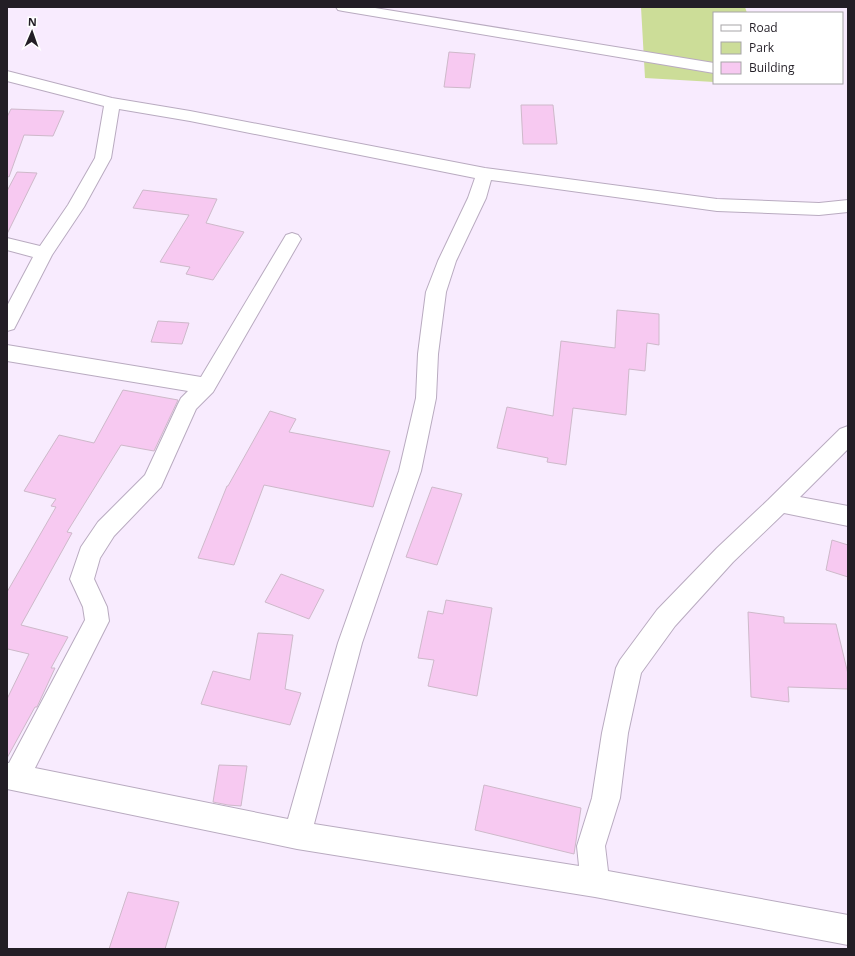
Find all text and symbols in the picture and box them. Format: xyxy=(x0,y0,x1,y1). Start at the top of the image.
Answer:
north arrow xyxy=(12,12,52,52)
legend xyxy=(713,12,843,84)
text: N xyxy=(28,14,37,29)
text: Road xyxy=(749,19,778,36)
text: Park xyxy=(749,39,775,56)
text: Building xyxy=(749,59,795,76)

